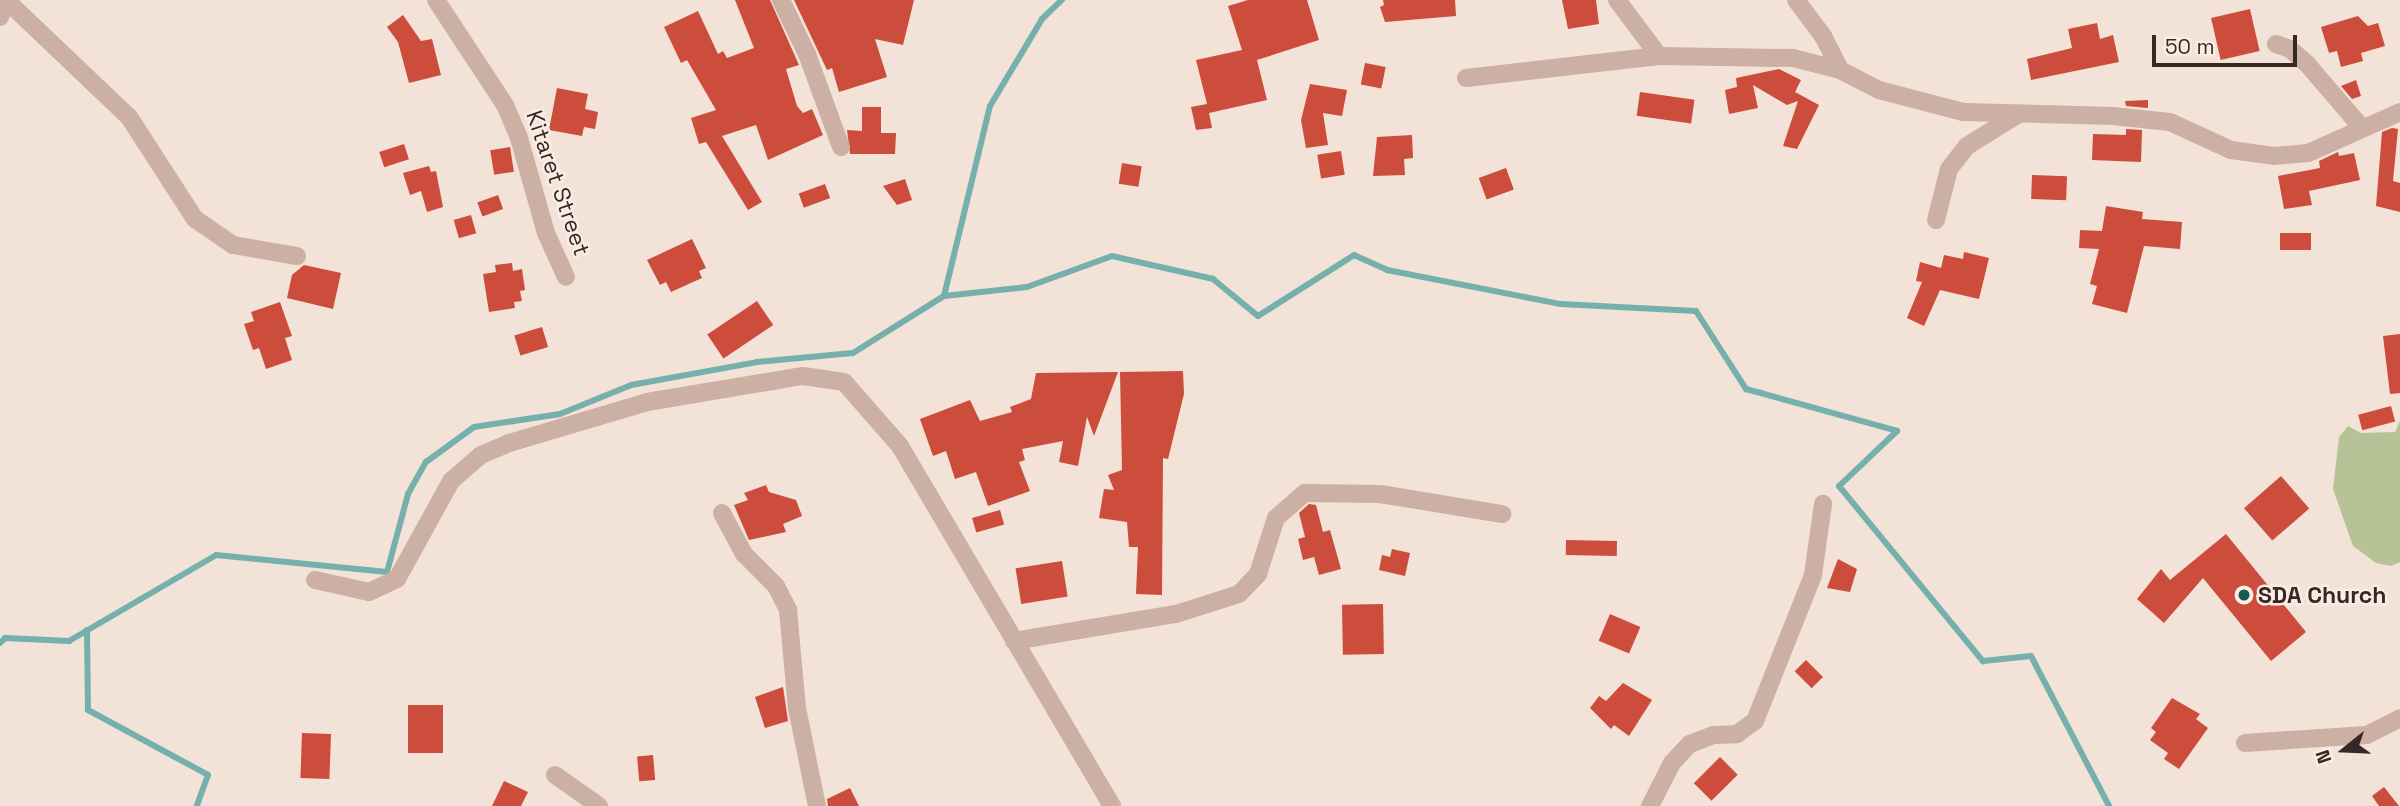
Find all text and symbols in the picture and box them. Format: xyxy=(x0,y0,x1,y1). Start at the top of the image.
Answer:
scale bar xyxy=(2155,21,2300,65)
text: 50 m xyxy=(2165,33,2215,60)
street label: Kitaret Street xyxy=(520,107,596,259)
place label: SDA Church xyxy=(2258,581,2387,609)
marker: SDA Church xyxy=(2236,587,2252,603)
north arrow xyxy=(2309,715,2379,785)
text: N xyxy=(2310,747,2337,767)

